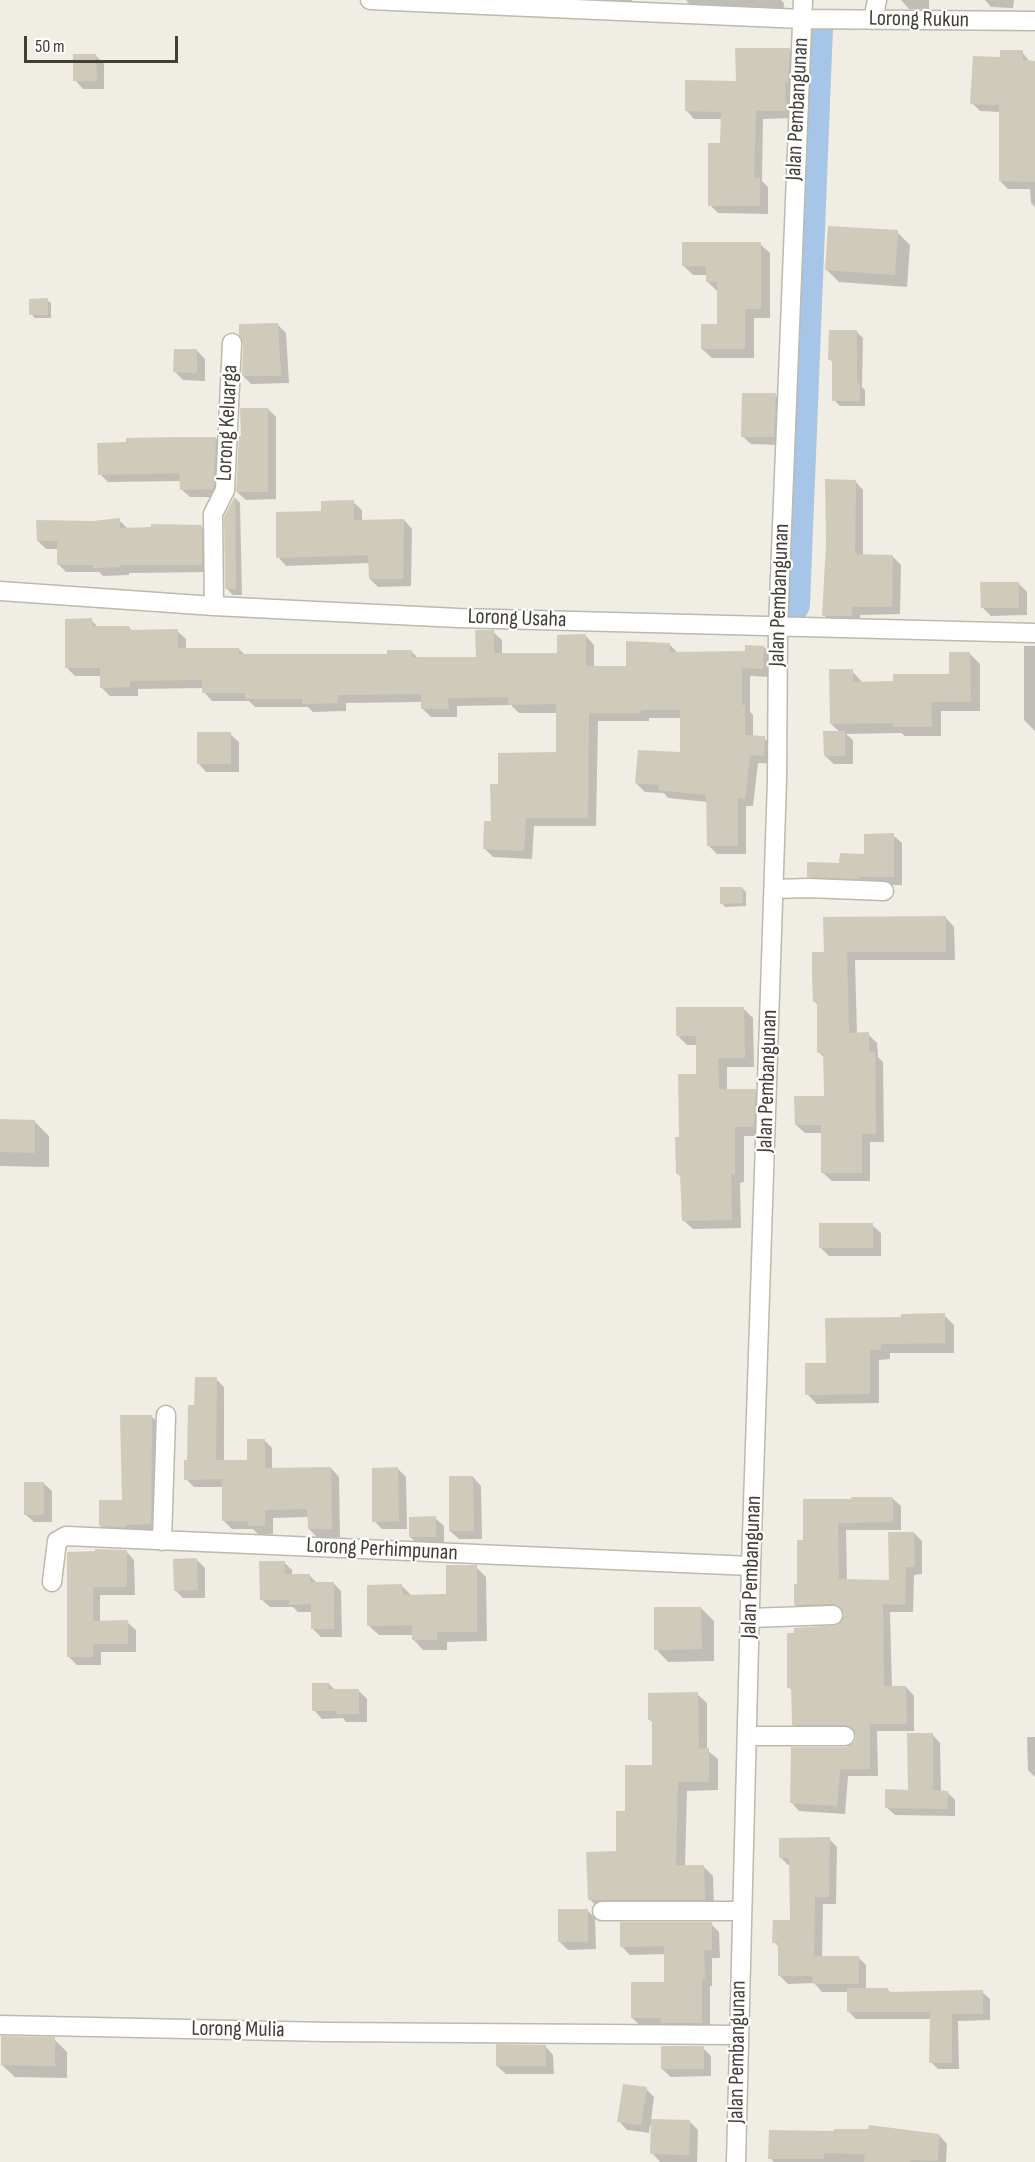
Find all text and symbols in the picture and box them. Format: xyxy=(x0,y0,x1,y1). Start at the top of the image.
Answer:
street label: Lorong Rukun xyxy=(869,6,969,34)
scale bar xyxy=(27,24,182,62)
text: 50 m xyxy=(35,36,65,57)
street label: Jalan Pembangunan xyxy=(781,37,815,181)
street label: Lorong Keluarga xyxy=(212,364,244,482)
street label: Jalan Pembangunan xyxy=(764,523,796,667)
street label: Lorong Usaha xyxy=(467,604,567,634)
street label: Jalan Pembangunan xyxy=(752,1009,784,1153)
street label: Jalan Pembangunan xyxy=(736,1495,768,1639)
street label: Lorong Perhimpunan xyxy=(306,1533,458,1567)
street label: Jalan Pembangunan xyxy=(724,1980,752,2124)
street label: Lorong Mulia xyxy=(191,2016,285,2044)

